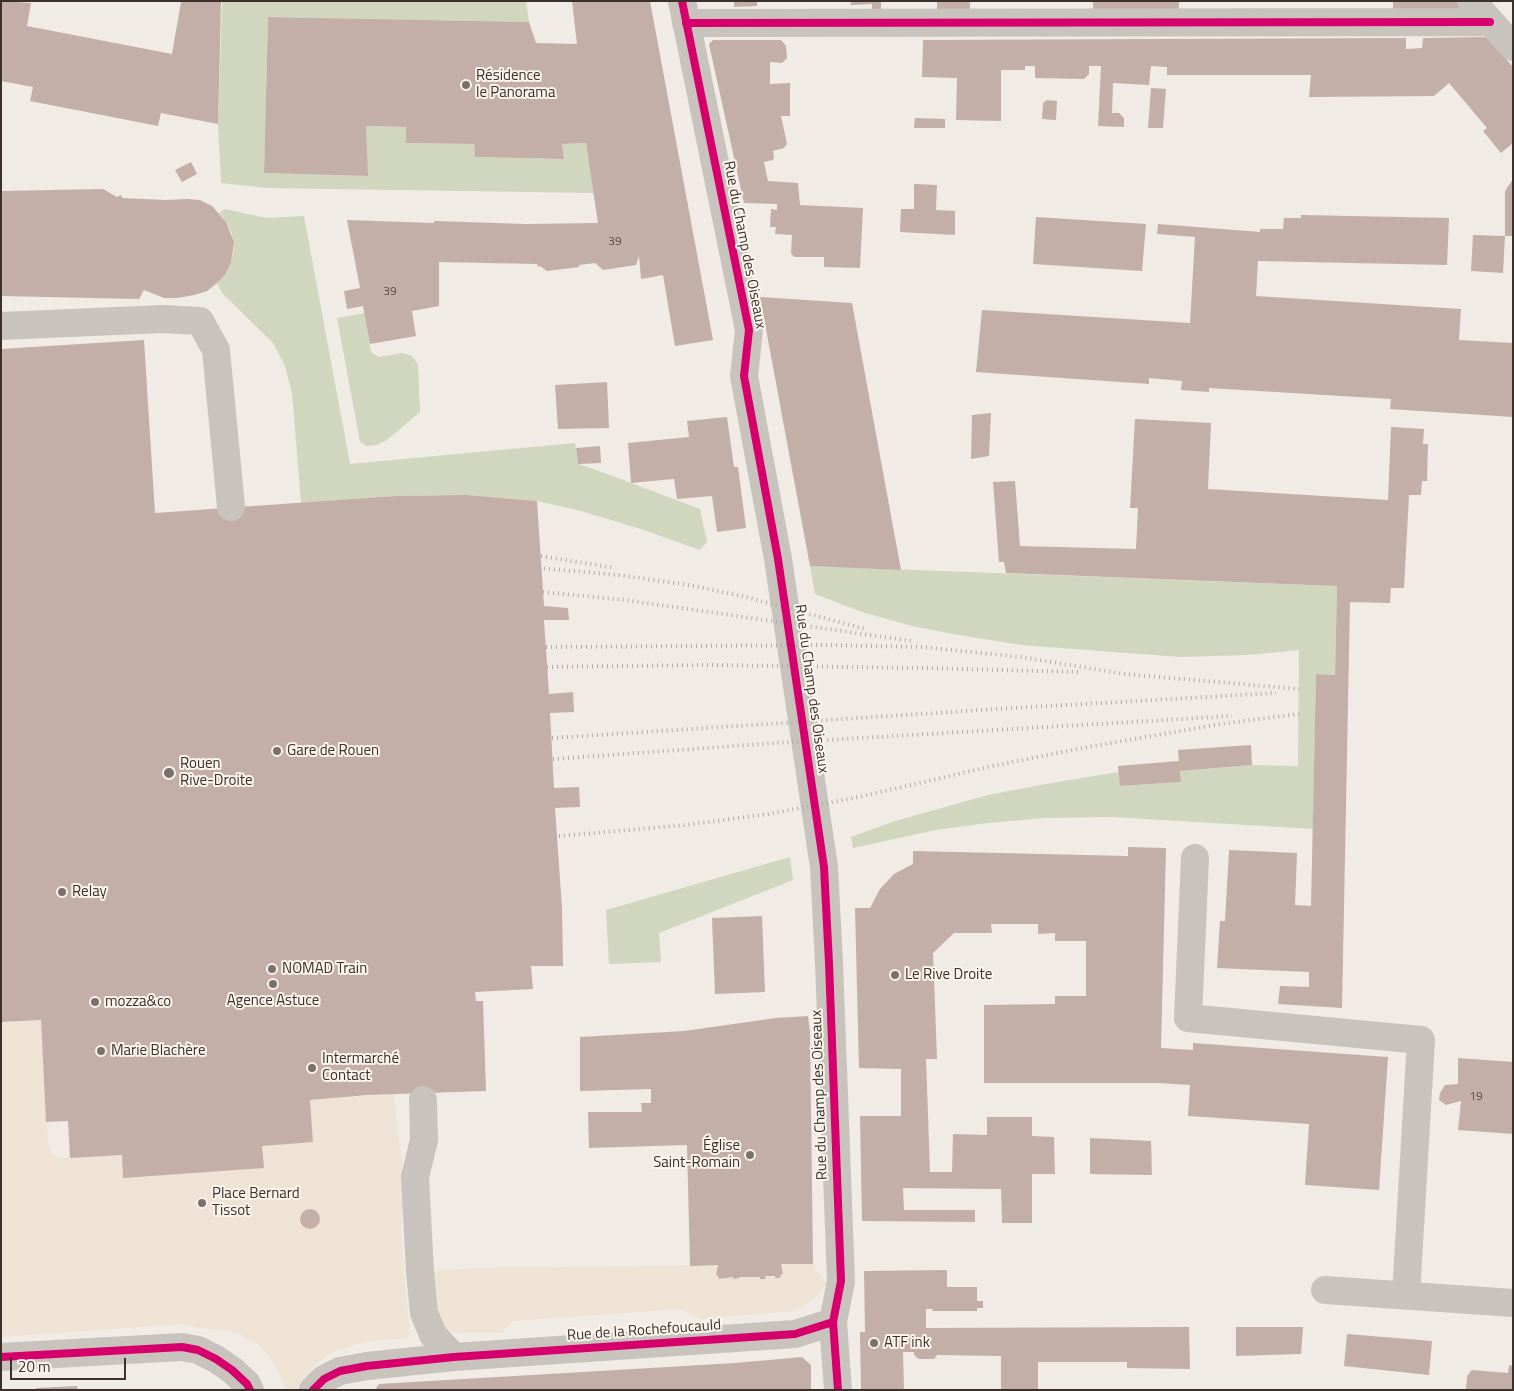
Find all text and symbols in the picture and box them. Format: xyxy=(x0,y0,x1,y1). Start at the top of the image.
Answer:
place label: Résidence le Panorama xyxy=(476,67,555,102)
marker: Résidence le Panorama xyxy=(460,79,472,91)
street label: Rue du Champ des Oiseaux xyxy=(719,160,769,330)
house number: 39 xyxy=(608,235,622,249)
house number: 39 xyxy=(383,285,397,299)
street label: Rue du Champ des Oiseaux xyxy=(790,603,832,775)
place label: Gare de Rouen xyxy=(287,742,379,760)
marker: Gare de Rouen xyxy=(271,745,283,757)
place label: Rouen Rive-Droite xyxy=(180,755,253,790)
marker: Rouen Rive-Droite xyxy=(162,766,176,780)
place label: Relay xyxy=(72,883,107,901)
marker: Relay xyxy=(56,886,68,898)
place label: NOMAD Train xyxy=(282,960,367,978)
marker: NOMAD Train xyxy=(266,963,278,975)
place label: Le Rive Droite xyxy=(905,966,992,984)
marker: Le Rive Droite xyxy=(889,969,901,981)
marker: Agence Astuce xyxy=(267,978,279,990)
place label: Agence Astuce xyxy=(227,992,319,1010)
place label: mozza&co xyxy=(105,993,171,1011)
marker: mozza&co xyxy=(89,996,101,1008)
street label: Rue du Champ des Oiseaux xyxy=(808,1009,832,1181)
place label: Marie Blachère xyxy=(111,1042,205,1060)
marker: Marie Blachère xyxy=(95,1045,107,1057)
place label: Intermarché Contact xyxy=(322,1050,399,1085)
marker: Intermarché Contact xyxy=(306,1062,318,1074)
house number: 19 xyxy=(1469,1090,1483,1104)
place label: Église Saint-Romain xyxy=(653,1137,740,1172)
marker: Église Saint-Romain xyxy=(744,1149,756,1161)
place label: Place Bernard Tissot xyxy=(212,1185,300,1220)
marker: Place Bernard Tissot xyxy=(196,1197,208,1209)
street label: Rue de la Rochefoucauld xyxy=(566,1317,722,1345)
place label: ATF ink xyxy=(884,1334,930,1352)
marker: ATF ink xyxy=(868,1337,880,1349)
scale bar xyxy=(12,1348,129,1380)
text: 20 m xyxy=(18,1355,51,1378)

